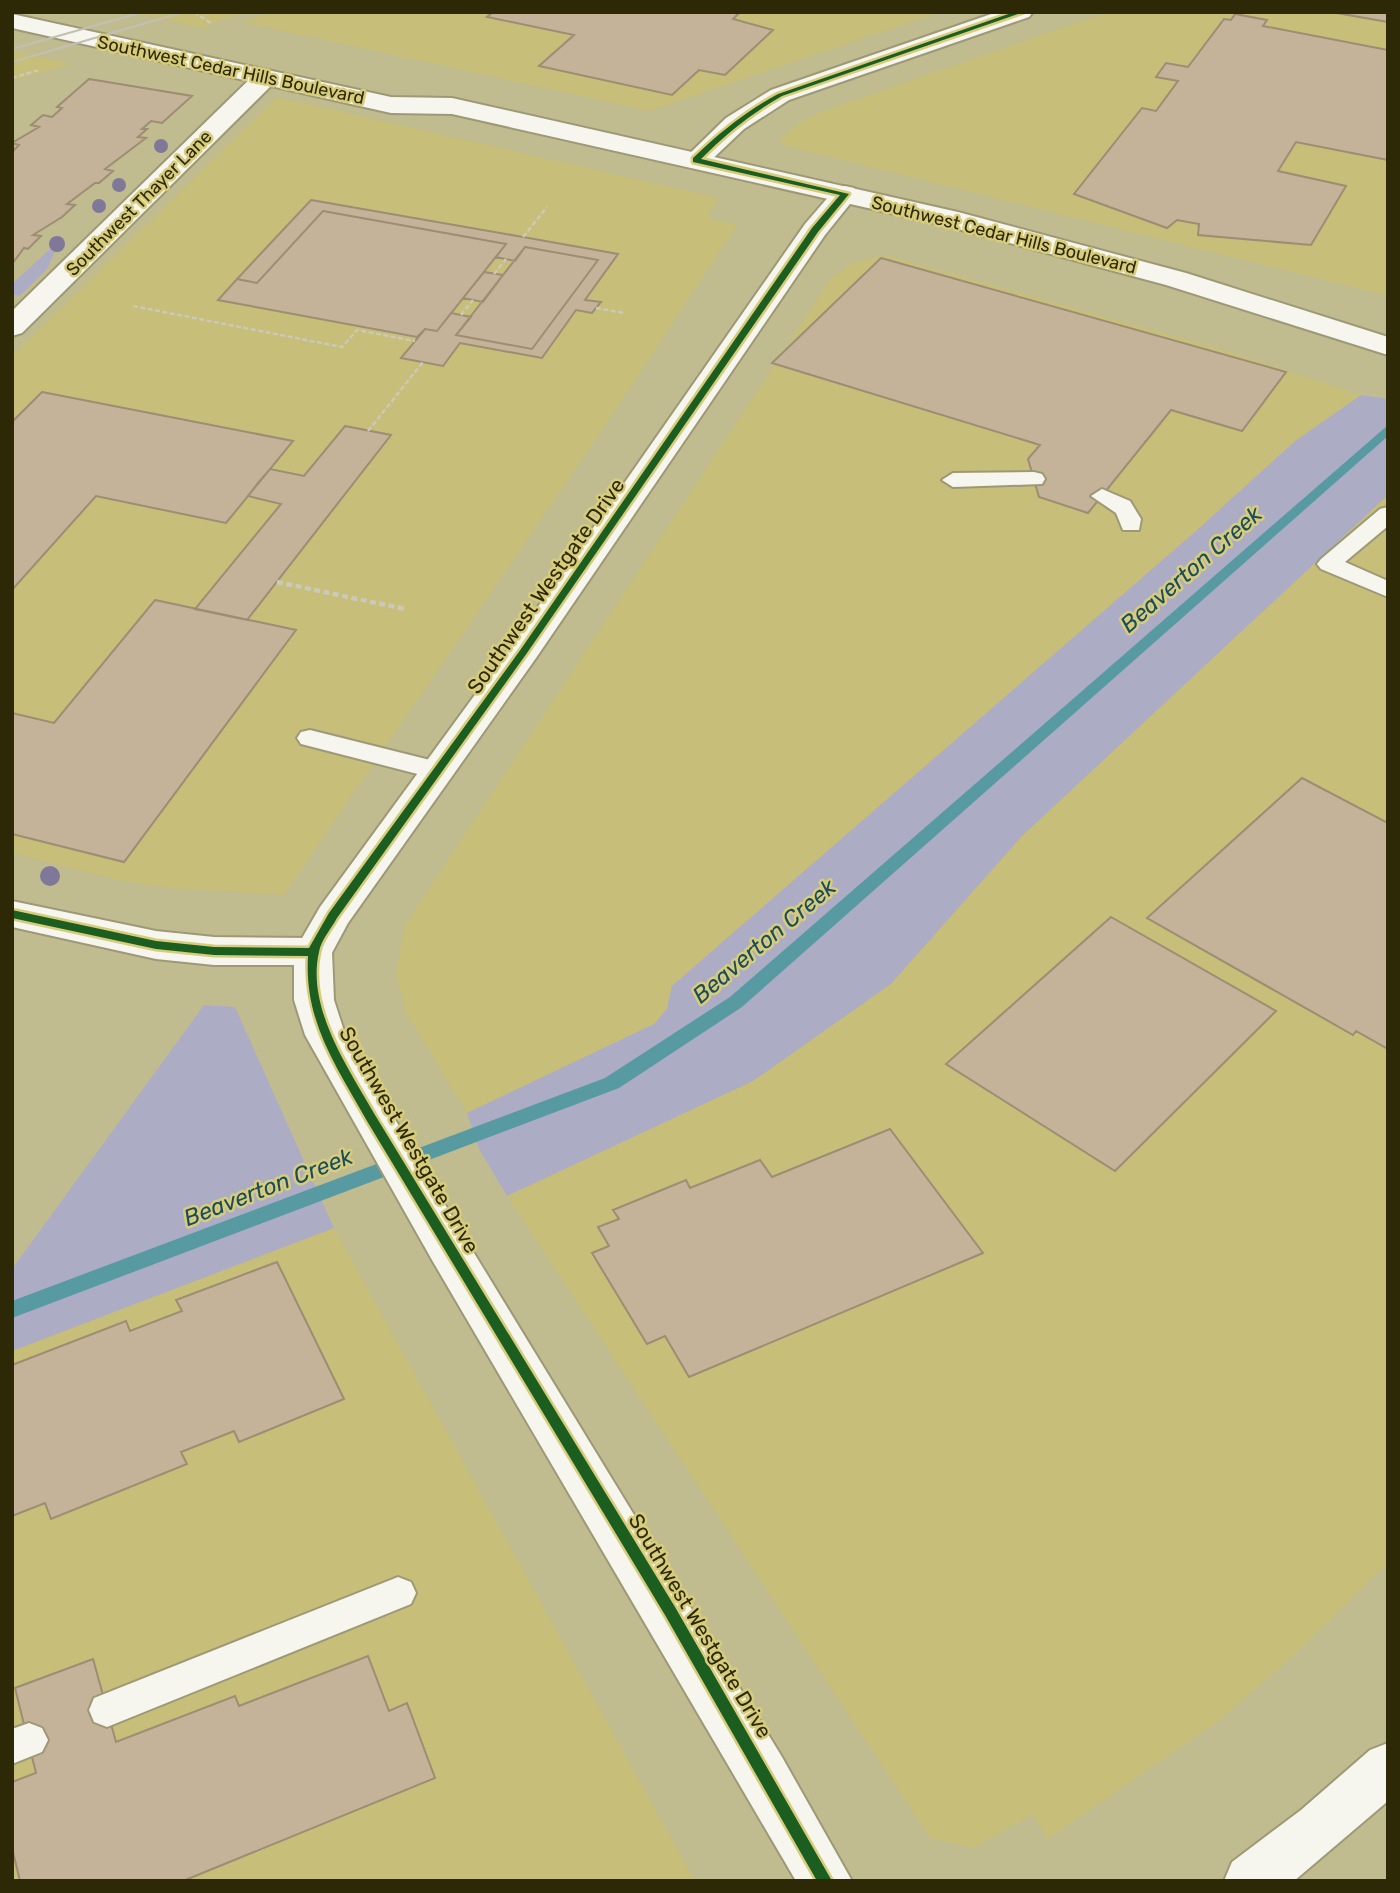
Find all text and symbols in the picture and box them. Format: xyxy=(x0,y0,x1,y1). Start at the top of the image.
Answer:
street label: Southwest Cedar Hills Boulevard xyxy=(95,31,367,109)
street label: Southwest Thayer Lane xyxy=(62,126,216,280)
street label: Southwest Cedar Hills Boulevard xyxy=(869,191,1139,279)
street label: Southwest Westgate Drive xyxy=(462,473,630,698)
water label: Beaverton Creek xyxy=(1114,499,1268,638)
water label: Beaverton Creek xyxy=(687,872,842,1009)
street label: Southwest Westgate Drive xyxy=(334,1022,485,1257)
water label: Beaverton Creek xyxy=(180,1141,358,1232)
street label: Southwest Westgate Drive xyxy=(623,1509,777,1742)

